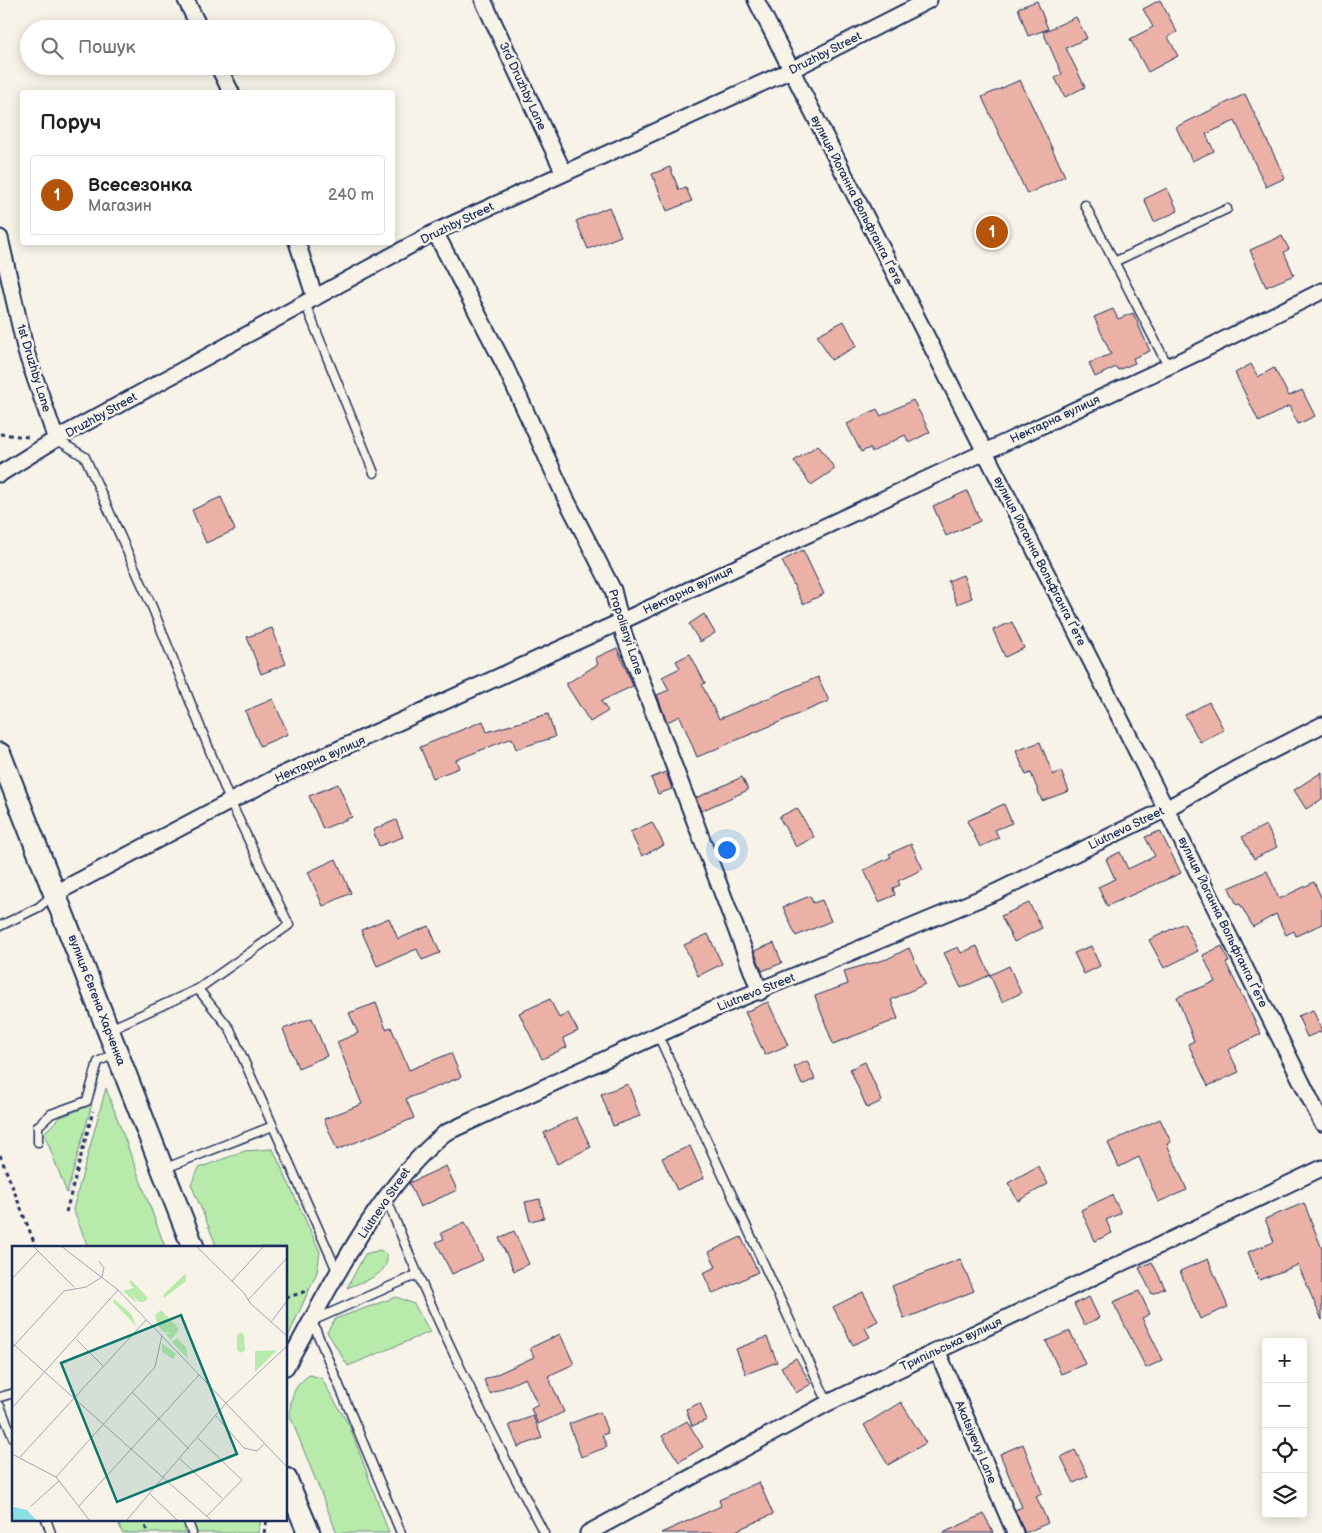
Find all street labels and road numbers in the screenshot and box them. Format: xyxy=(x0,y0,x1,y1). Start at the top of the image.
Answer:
street label: Druzhby Street xyxy=(786,29,864,78)
street label: 3rd Druzhby Lane xyxy=(496,40,550,133)
street label: вулиця Йоганна Вольфганга Ґете xyxy=(807,113,906,288)
street label: Druzhby Street xyxy=(418,199,496,248)
street label: 1st Druzhby Lane xyxy=(13,322,54,414)
street label: Druzhby Street xyxy=(63,389,140,441)
street label: Нектарна вулиця xyxy=(1008,392,1103,447)
street label: вулиця Йоганна Вольфганга Ґете xyxy=(990,474,1089,649)
street label: Нектарна вулиця xyxy=(641,563,736,618)
street label: Propolisnyi Lane xyxy=(605,587,646,677)
street label: Нектарна вулиця xyxy=(273,733,368,786)
street label: Liutneva Street xyxy=(1086,804,1167,853)
street label: вулиця Йоганна Вольфганга Ґете xyxy=(1175,834,1271,1010)
street label: вулиця Євгена Харченка xyxy=(65,932,129,1068)
street label: Liutneva Street xyxy=(715,970,797,1015)
street label: Liutneva Street xyxy=(355,1165,414,1242)
street label: Трипільська вулиця xyxy=(898,1314,1005,1375)
street label: Akatsiyevyi Lane xyxy=(951,1398,1000,1486)

